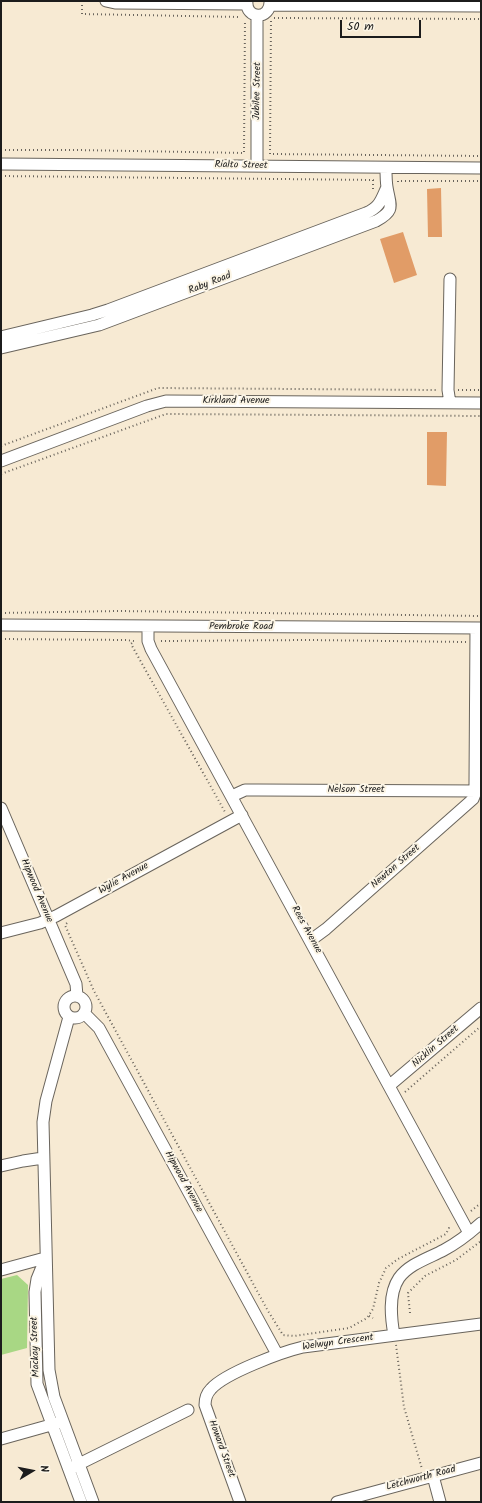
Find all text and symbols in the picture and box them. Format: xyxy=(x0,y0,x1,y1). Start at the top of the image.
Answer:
scale bar xyxy=(342,12,423,38)
text: 50 m xyxy=(347,17,374,36)
street label: Jubilee Street xyxy=(251,62,265,120)
street label: Rialto Street xyxy=(214,160,268,172)
street label: Raby Road xyxy=(187,270,233,298)
street label: Kirkland Avenue xyxy=(202,395,270,407)
street label: Pembroke Road xyxy=(209,621,273,633)
street label: Nelson Street xyxy=(327,784,385,796)
street label: Newton Street xyxy=(369,842,423,892)
street label: Hipwood Avenue xyxy=(17,857,55,925)
street label: Wylie Avenue xyxy=(97,860,151,898)
street label: Rees Avenue xyxy=(288,904,324,956)
street label: Nicklin Street xyxy=(410,1024,462,1070)
street label: Hipwood Avenue xyxy=(161,1149,205,1215)
street label: Mackay Street xyxy=(29,1317,43,1377)
street label: Welwyn Crescent xyxy=(302,1332,374,1354)
street label: Howard Street xyxy=(205,1419,237,1479)
north arrow xyxy=(12,1451,52,1491)
text: N xyxy=(34,1464,53,1474)
street label: Letchworth Road xyxy=(385,1464,457,1494)

